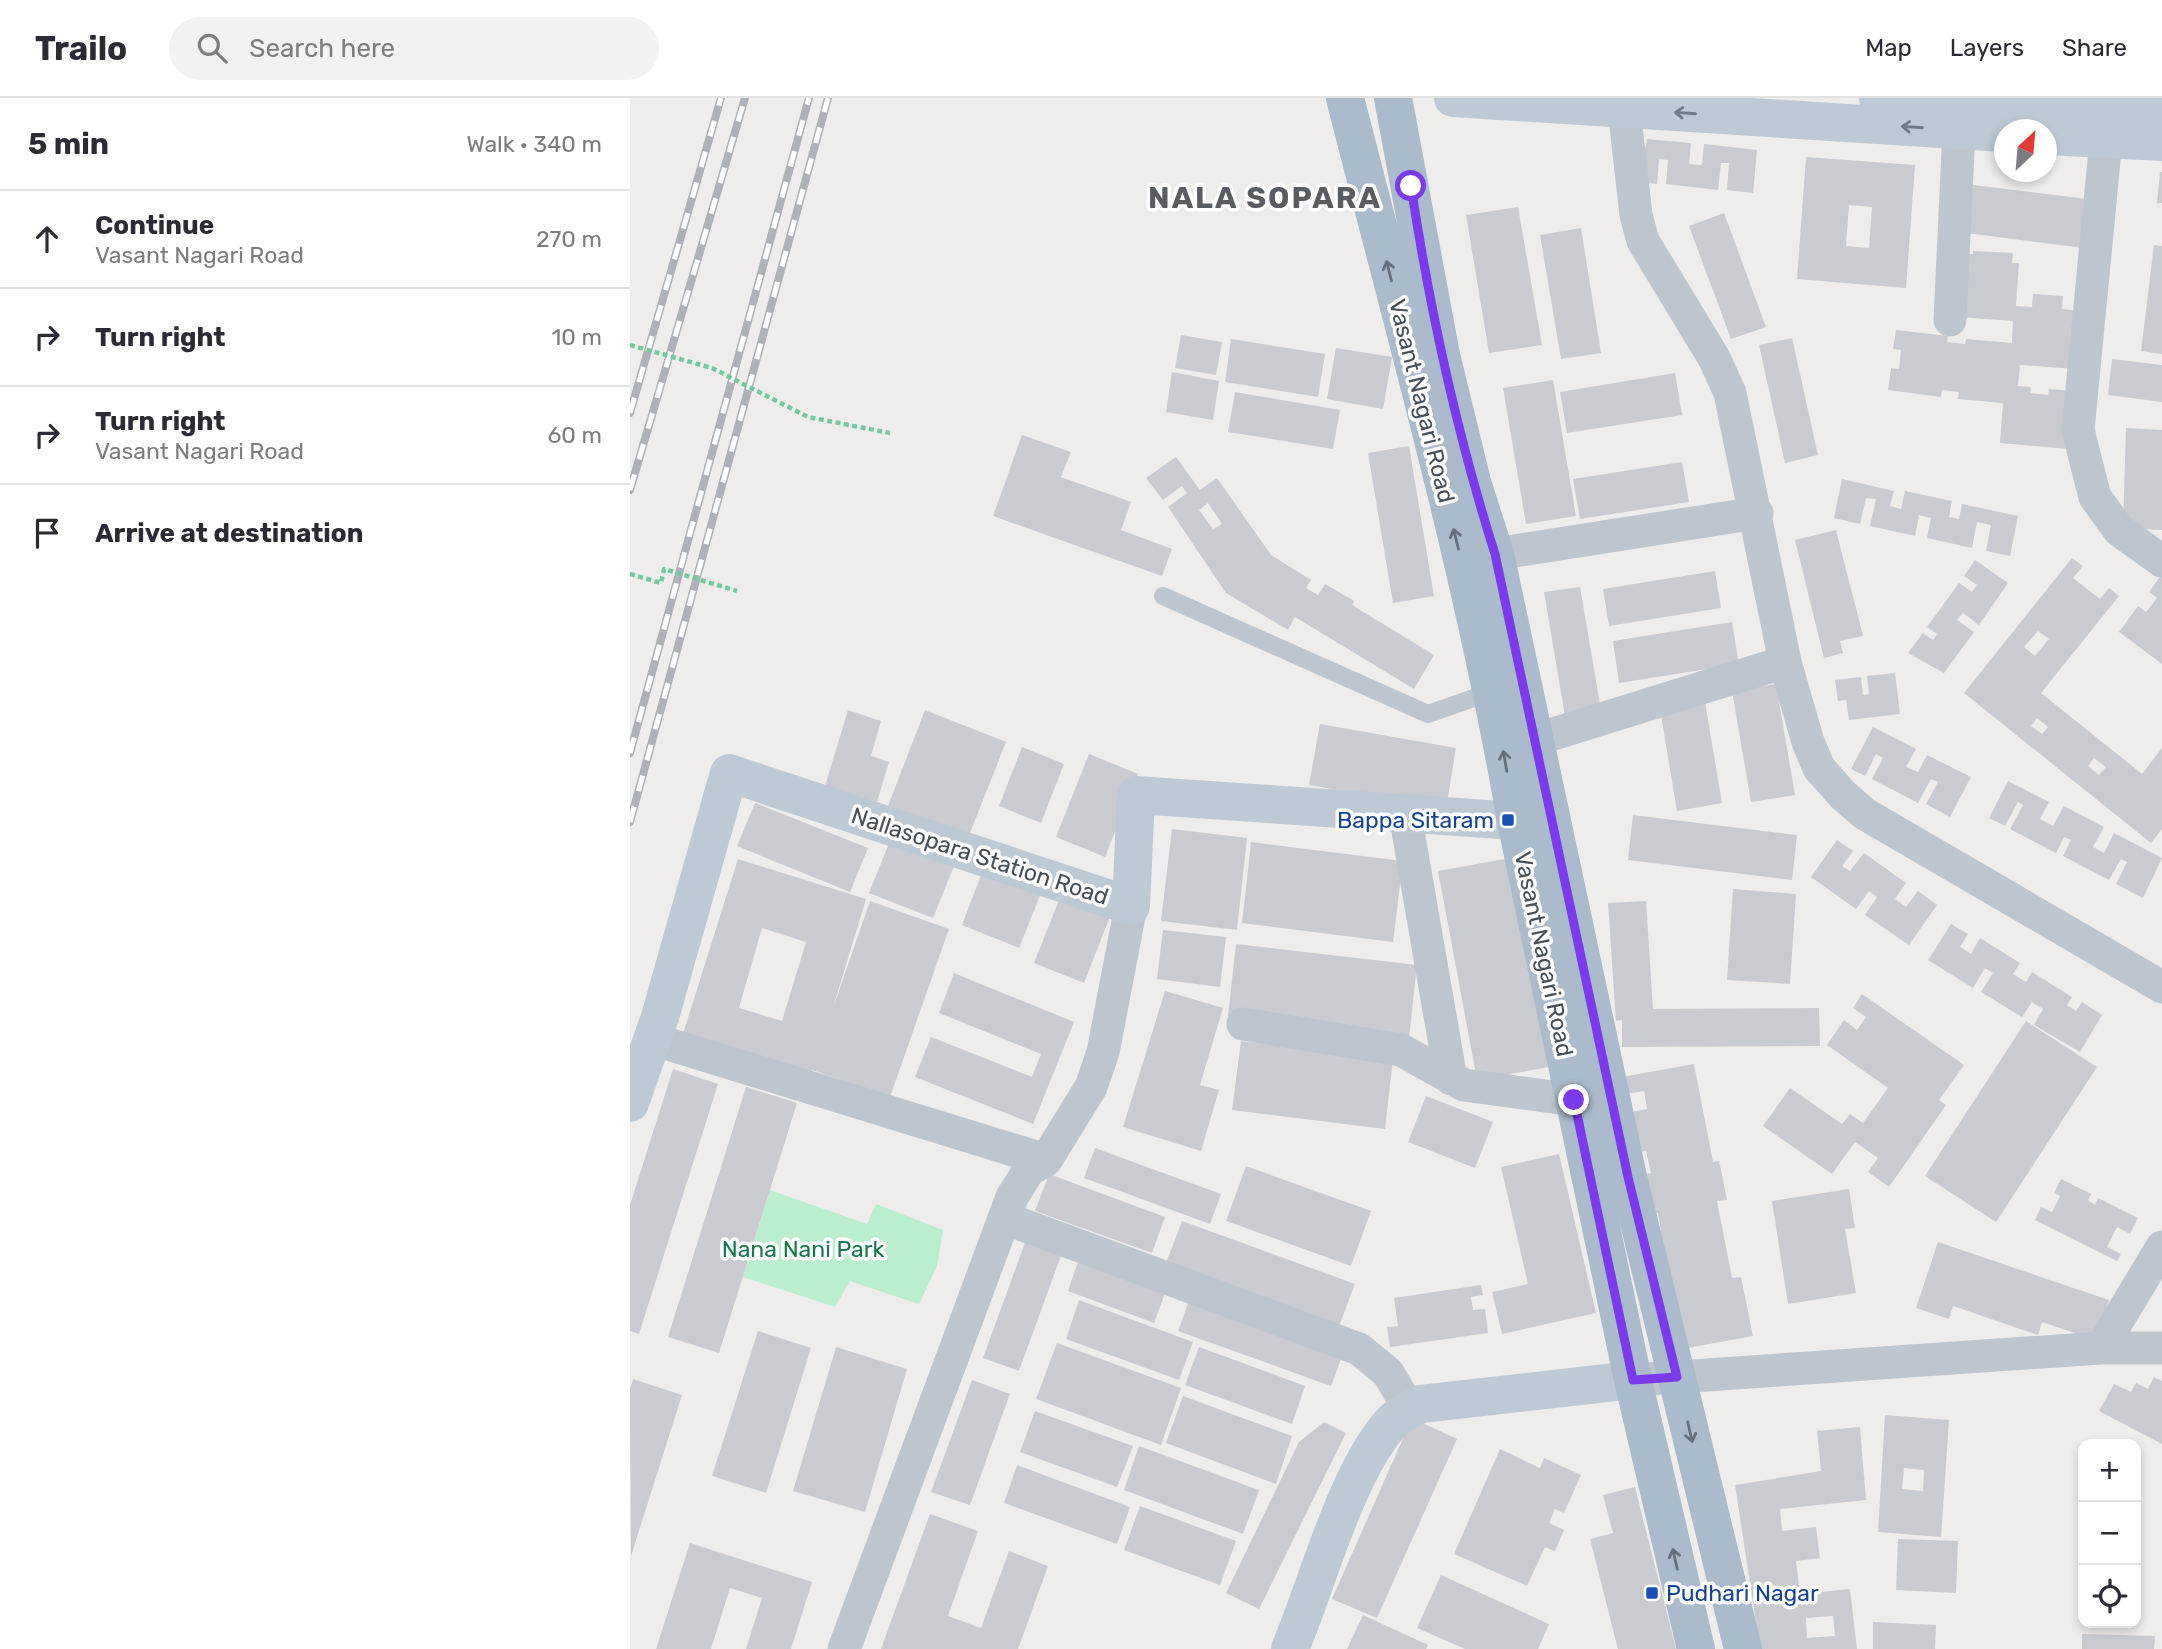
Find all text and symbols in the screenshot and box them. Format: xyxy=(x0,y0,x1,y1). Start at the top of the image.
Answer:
search box xyxy=(169,17,659,80)
text: Trailo xyxy=(35,29,127,68)
icon: search xyxy=(193,29,231,67)
text: Search here xyxy=(249,33,395,64)
text: Map xyxy=(1865,34,1912,62)
text: Layers xyxy=(1950,34,2024,62)
text: Share xyxy=(2062,34,2127,62)
one-way arrow xyxy=(1674,106,1697,119)
north arrow xyxy=(1994,119,2057,182)
one-way arrow xyxy=(1901,121,1924,134)
text: 5 min xyxy=(28,126,109,162)
text: Walk · 340 m xyxy=(467,130,602,158)
route start xyxy=(1395,170,1426,201)
district label: NALA SOPARA xyxy=(1148,180,1382,216)
text: Continue xyxy=(95,210,214,241)
icon: ahead xyxy=(28,220,66,258)
text: 270 m xyxy=(536,225,602,253)
text: Vasant Nagari Road xyxy=(95,241,304,269)
one-way arrow xyxy=(1382,260,1395,283)
street label: Vasant Nagari Road xyxy=(1383,296,1461,506)
icon: right xyxy=(28,318,66,356)
text: Turn right xyxy=(95,322,225,353)
text: 10 m xyxy=(551,323,602,351)
text: Turn right xyxy=(95,406,225,437)
icon: right xyxy=(28,416,66,454)
text: 60 m xyxy=(547,421,602,449)
text: Vasant Nagari Road xyxy=(95,437,304,465)
icon: arrive xyxy=(28,514,66,552)
text: Arrive at destination xyxy=(95,518,363,549)
one-way arrow xyxy=(1449,528,1462,551)
one-way arrow xyxy=(1498,750,1511,773)
street label: Nallasopara Station Road xyxy=(848,801,1112,911)
place label: Bappa Sitaram xyxy=(1337,806,1494,834)
marker: Bappa Sitaram xyxy=(1500,812,1516,828)
street label: Vasant Nagari Road xyxy=(1509,849,1579,1059)
route end xyxy=(1558,1084,1589,1115)
park label: Nana Nani Park xyxy=(722,1235,884,1263)
one-way arrow xyxy=(1684,1420,1697,1442)
map controls xyxy=(2078,1439,2141,1628)
button: + xyxy=(2078,1439,2141,1502)
button: − xyxy=(2078,1502,2141,1565)
one-way arrow xyxy=(1668,1548,1681,1571)
button: locate xyxy=(2078,1565,2141,1628)
place label: Pudhari Nagar xyxy=(1666,1579,1819,1607)
marker: Pudhari Nagar xyxy=(1644,1585,1660,1601)

